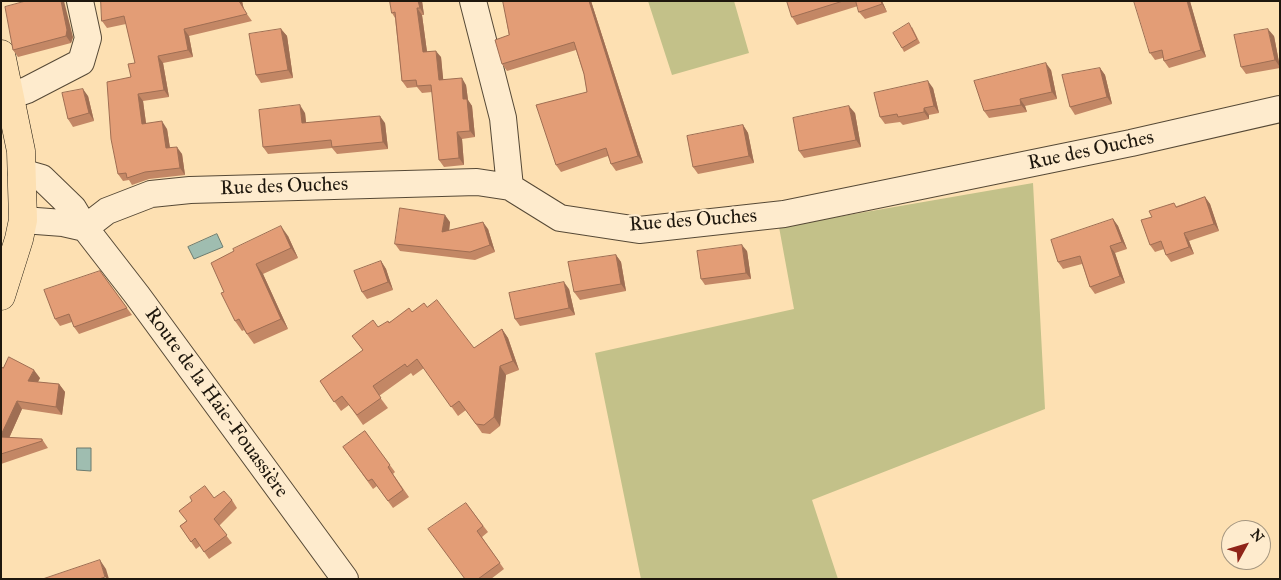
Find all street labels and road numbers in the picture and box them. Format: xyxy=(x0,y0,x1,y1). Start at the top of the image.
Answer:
street label: Rue des Ouches xyxy=(1026,126,1156,176)
street label: Rue des Ouches xyxy=(220,173,348,201)
street label: Rue des Ouches xyxy=(628,205,758,237)
street label: Route de la Haie-Fouassière xyxy=(139,303,293,503)

